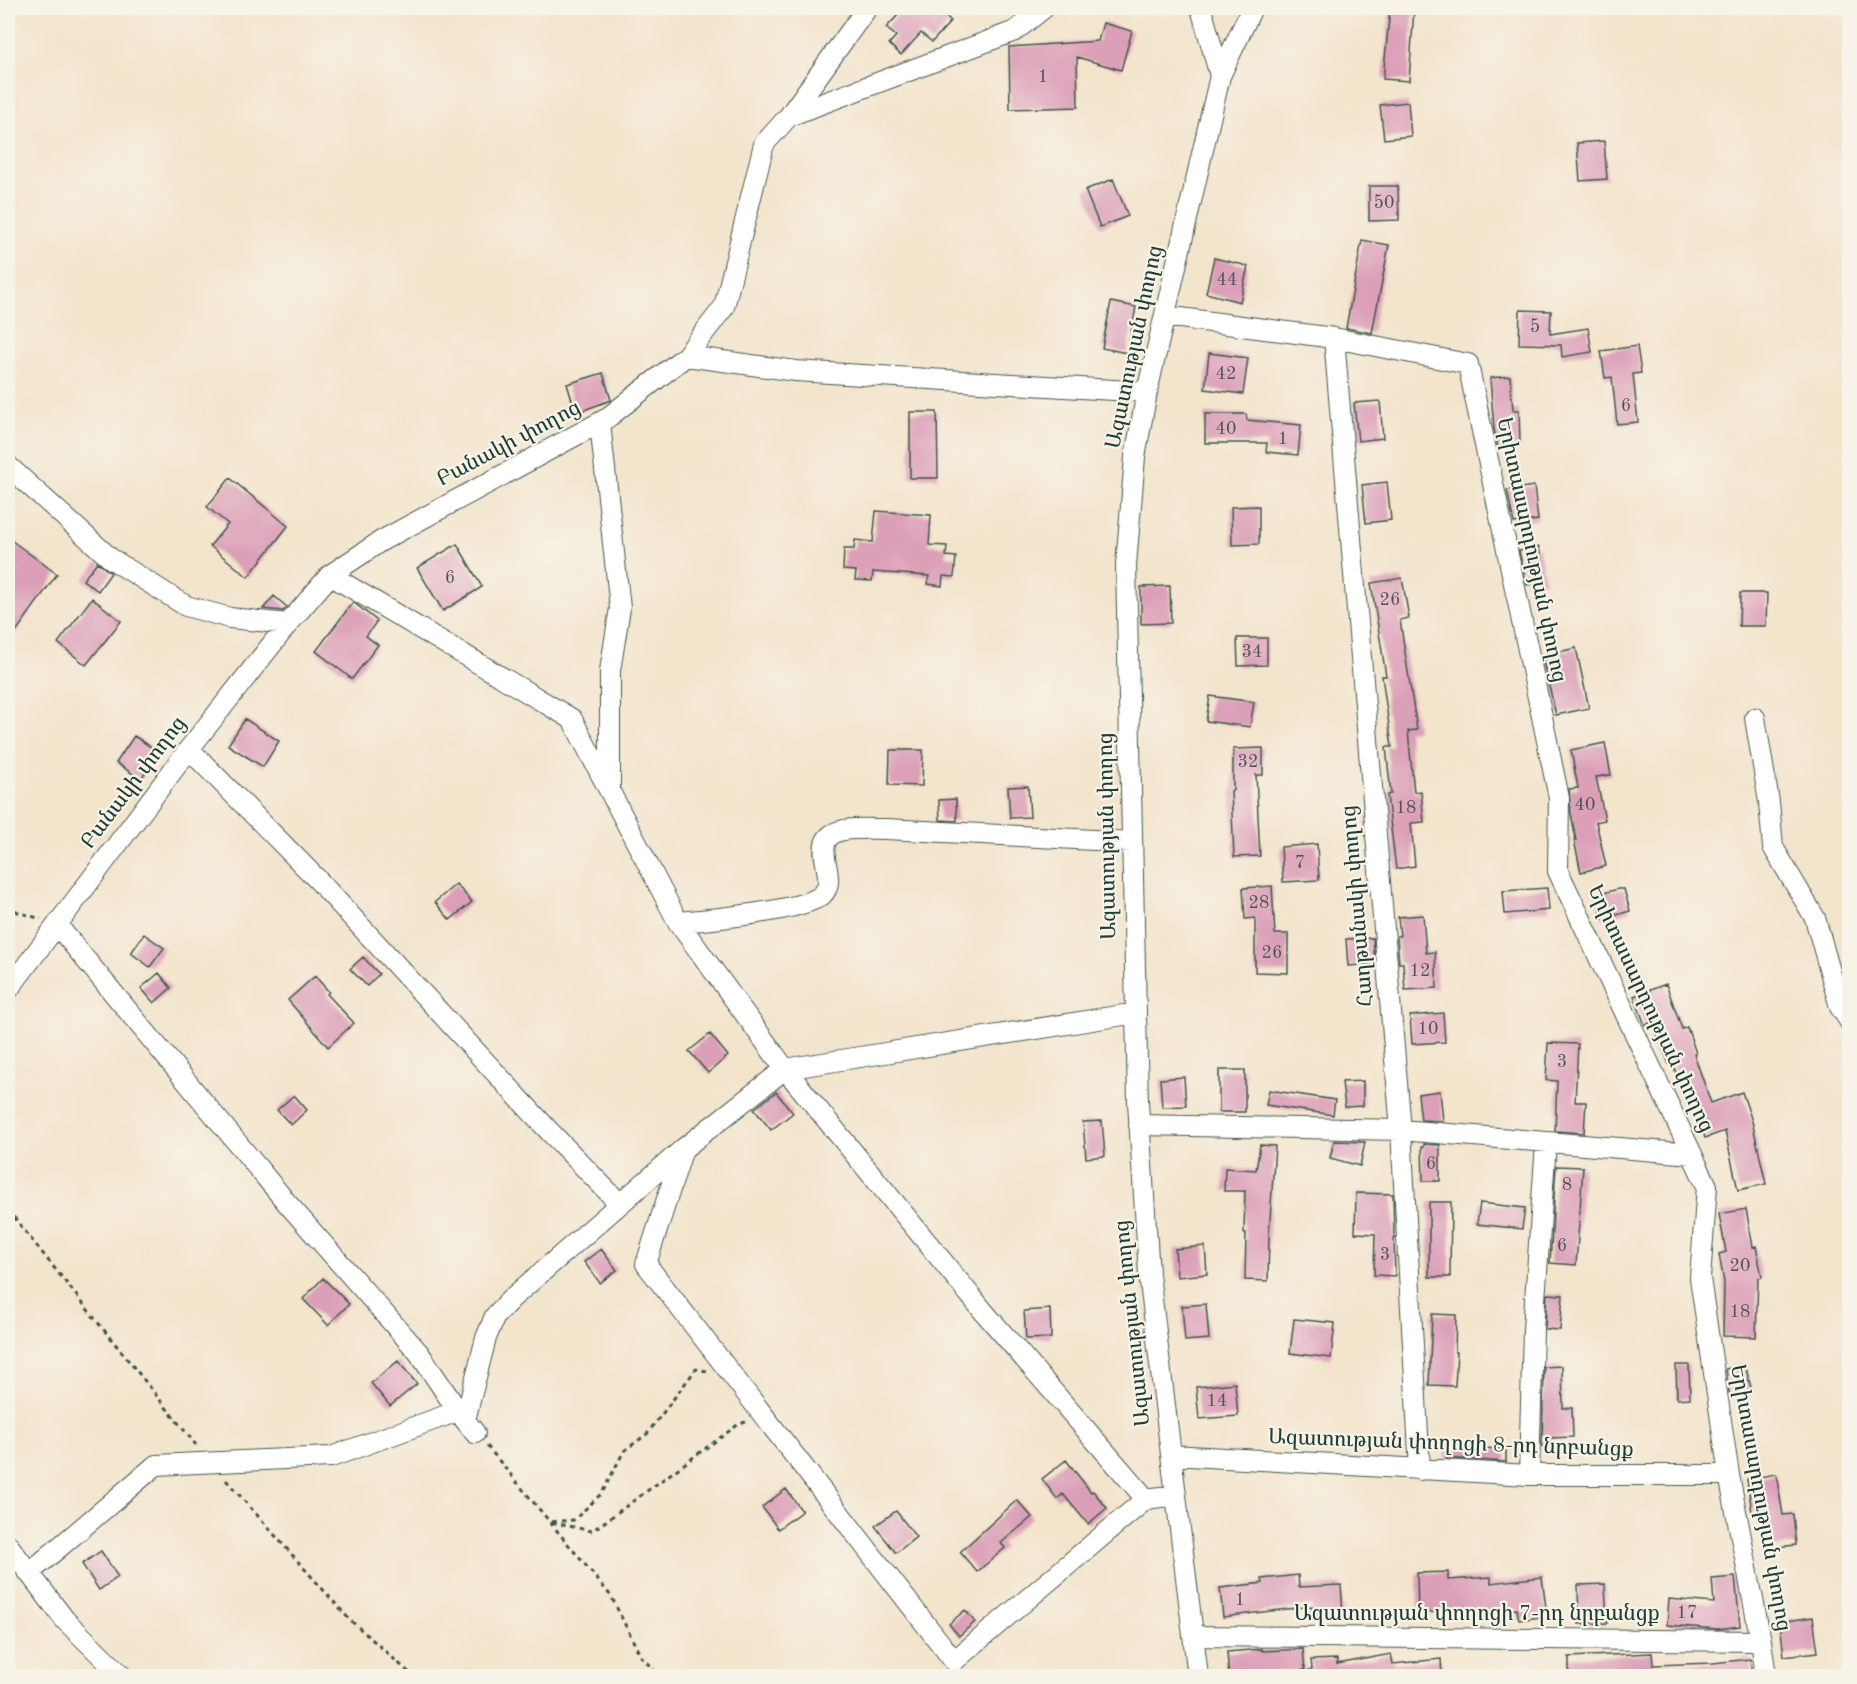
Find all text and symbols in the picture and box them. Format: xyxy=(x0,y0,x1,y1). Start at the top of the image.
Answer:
house number: 1 xyxy=(1038,68,1048,86)
house number: 50 xyxy=(1374,194,1394,212)
street label: Ազատության փողոց xyxy=(1102,243,1168,451)
house number: 44 xyxy=(1217,271,1237,289)
house number: 5 xyxy=(1530,318,1540,336)
house number: 42 xyxy=(1216,365,1236,383)
street label: Բանակի փողոց xyxy=(433,396,585,492)
house number: 6 xyxy=(1621,397,1631,415)
street label: Երիտասարդության փողոց xyxy=(1492,415,1570,685)
house number: 40 xyxy=(1216,420,1236,438)
house number: 1 xyxy=(1278,430,1288,448)
house number: 6 xyxy=(445,569,455,587)
house number: 26 xyxy=(1380,591,1400,609)
house number: 34 xyxy=(1242,643,1262,661)
street label: Բանակի փողոց xyxy=(77,712,191,854)
street label: Ազատության փողոց xyxy=(1095,732,1121,940)
house number: 32 xyxy=(1238,753,1258,771)
house number: 40 xyxy=(1575,796,1595,814)
house number: 18 xyxy=(1396,799,1416,817)
street label: Հաղթանակի փողոց xyxy=(1338,804,1378,1008)
house number: 7 xyxy=(1295,854,1305,872)
street label: Երիտասարդության փողոց xyxy=(1582,882,1718,1136)
house number: 28 xyxy=(1249,894,1269,912)
house number: 26 xyxy=(1262,944,1282,962)
house number: 12 xyxy=(1410,962,1430,980)
house number: 10 xyxy=(1418,1020,1438,1038)
house number: 3 xyxy=(1557,1053,1567,1071)
house number: 6 xyxy=(1426,1155,1436,1173)
house number: 8 xyxy=(1562,1176,1572,1194)
street label: Ազատության փողոց xyxy=(1111,1219,1155,1427)
house number: 6 xyxy=(1557,1237,1567,1255)
house number: 3 xyxy=(1380,1246,1390,1264)
house number: 20 xyxy=(1730,1257,1750,1275)
house number: 18 xyxy=(1730,1303,1750,1321)
street label: Երիտասարդության փողոց xyxy=(1725,1363,1795,1633)
house number: 14 xyxy=(1207,1392,1227,1410)
street label: Ազատության փողոցի 8-րդ նրբանցք xyxy=(1268,1426,1634,1462)
house number: 1 xyxy=(1235,1591,1245,1609)
street label: Ազատության փողոցի 7-րդ նրբանցք xyxy=(1294,1603,1660,1626)
house number: 17 xyxy=(1677,1604,1697,1622)

